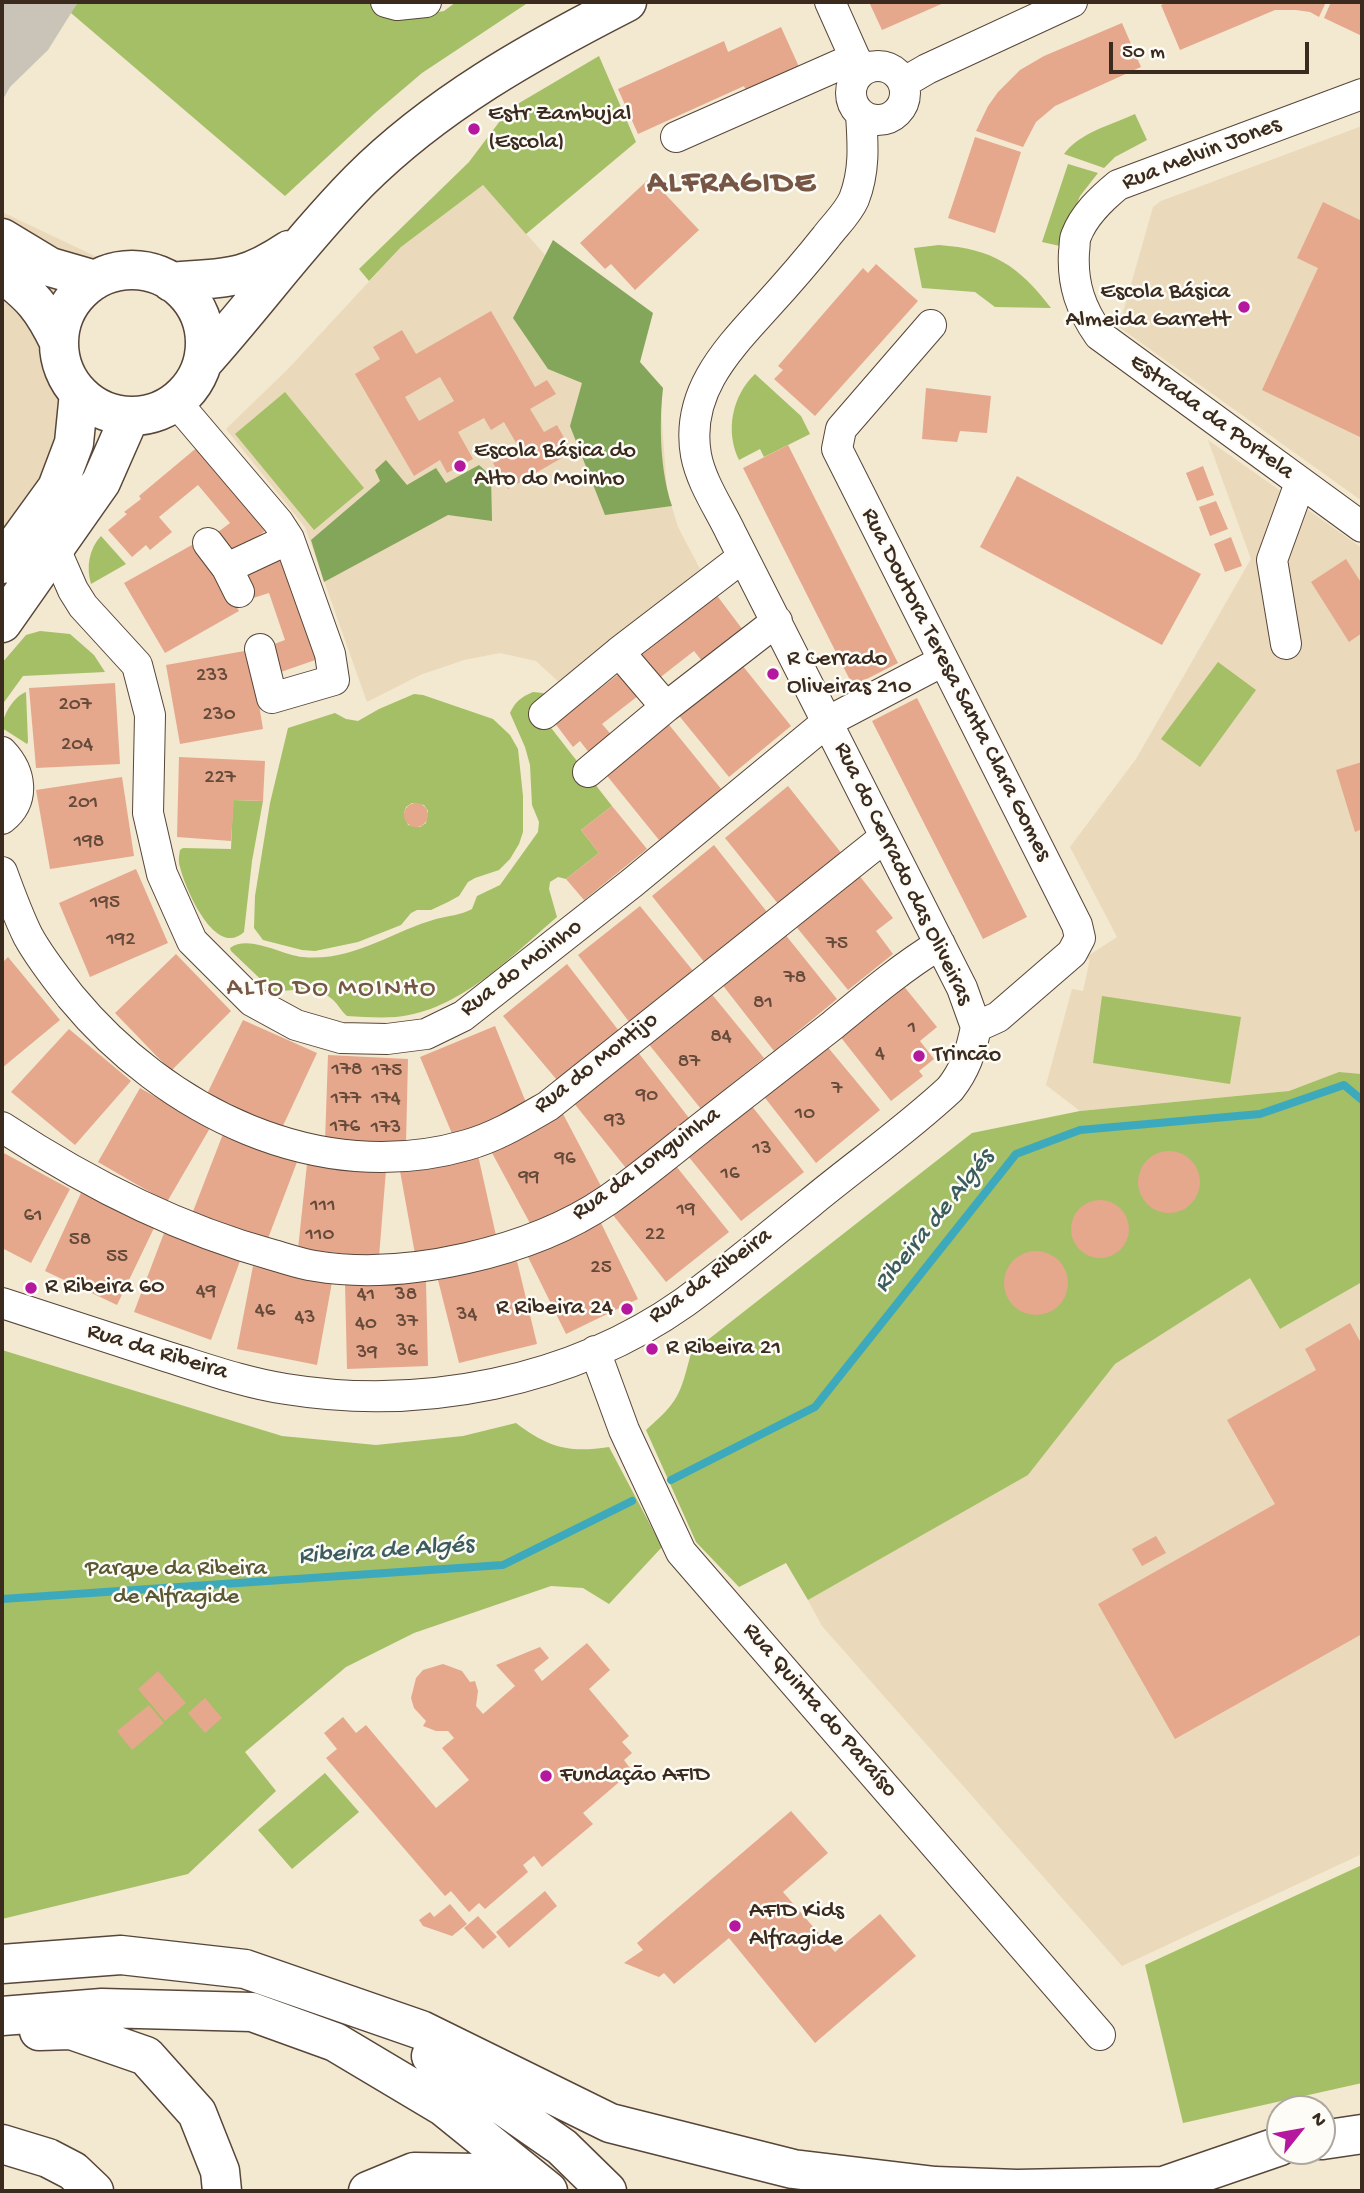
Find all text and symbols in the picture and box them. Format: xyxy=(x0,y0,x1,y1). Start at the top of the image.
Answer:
scale bar xyxy=(1112,28,1312,72)
text: 50 m xyxy=(1122,41,1165,66)
place label: Estr Zambujal (Escola) xyxy=(488,101,631,157)
street label: Rua Melvin Jones xyxy=(1118,111,1286,199)
marker: Estr Zambujal (Escola) xyxy=(466,121,482,137)
district label: ALFRAGIDE xyxy=(648,166,816,204)
place label: Escola Básica Almeida Garrett xyxy=(1065,279,1230,335)
marker: Escola Básica Almeida Garrett xyxy=(1236,299,1252,315)
street label: Estrada da Portela xyxy=(1123,349,1299,487)
place label: Escola Básica do Alto do Moinho xyxy=(474,438,636,494)
marker: Escola Básica do Alto do Moinho xyxy=(452,458,468,474)
street label: Rua Doutora Teresa Santa Clara Gomes xyxy=(853,504,1057,866)
place label: R Cerrado Oliveiras 210 xyxy=(787,646,912,702)
house number: 233 xyxy=(196,664,228,690)
marker: R Cerrado Oliveiras 210 xyxy=(765,666,781,682)
house number: 207 xyxy=(58,693,92,719)
house number: 230 xyxy=(202,703,236,729)
house number: 204 xyxy=(61,733,93,759)
street label: Rua do Cerrado das Oliveiras xyxy=(826,738,978,1010)
house number: 227 xyxy=(204,766,236,792)
house number: 201 xyxy=(68,791,98,817)
house number: 198 xyxy=(74,830,104,856)
house number: 195 xyxy=(90,891,120,917)
street label: Rua do Moinho xyxy=(455,914,589,1024)
house number: 192 xyxy=(106,928,136,954)
house number: 75 xyxy=(826,932,848,958)
house number: 78 xyxy=(784,966,806,992)
district label: ALTO DO MOINHO xyxy=(228,974,436,1006)
house number: 81 xyxy=(753,991,773,1017)
street label: Rua do Montijo xyxy=(529,1006,665,1122)
house number: 1 xyxy=(908,1016,916,1042)
house number: 84 xyxy=(710,1025,732,1051)
house number: 4 xyxy=(875,1042,885,1068)
place label: Trincão xyxy=(933,1042,1001,1070)
marker: Trincão xyxy=(911,1048,927,1064)
house number: 87 xyxy=(678,1050,700,1076)
house number: 178 xyxy=(332,1058,362,1084)
house number: 175 xyxy=(372,1059,402,1085)
house number: 7 xyxy=(832,1077,842,1103)
house number: 90 xyxy=(636,1084,658,1110)
house number: 177 xyxy=(331,1087,361,1113)
house number: 174 xyxy=(371,1087,401,1113)
street label: Rua da Longuinha xyxy=(567,1102,727,1228)
house number: 10 xyxy=(795,1102,815,1128)
house number: 93 xyxy=(604,1109,626,1135)
house number: 176 xyxy=(330,1115,360,1141)
house number: 173 xyxy=(371,1116,401,1142)
house number: 13 xyxy=(752,1137,772,1163)
water label: Ribeira de Algés xyxy=(868,1144,1002,1300)
house number: 96 xyxy=(554,1147,576,1173)
house number: 16 xyxy=(720,1162,740,1188)
house number: 99 xyxy=(518,1166,540,1192)
house number: 111 xyxy=(310,1194,336,1220)
house number: 19 xyxy=(676,1198,696,1224)
house number: 61 xyxy=(23,1204,43,1230)
house number: 110 xyxy=(306,1223,334,1249)
street label: Rua da Ribeira xyxy=(644,1223,778,1331)
house number: 22 xyxy=(645,1223,665,1249)
house number: 58 xyxy=(69,1228,91,1254)
house number: 55 xyxy=(106,1245,128,1271)
house number: 25 xyxy=(590,1256,612,1282)
place label: R Ribeira 60 xyxy=(45,1274,165,1302)
marker: R Ribeira 60 xyxy=(23,1280,39,1296)
house number: 49 xyxy=(196,1280,216,1306)
house number: 41 xyxy=(357,1283,375,1309)
house number: 38 xyxy=(395,1283,417,1309)
place label: R Ribeira 24 xyxy=(496,1295,613,1323)
house number: 46 xyxy=(255,1299,275,1325)
marker: R Ribeira 24 xyxy=(619,1301,635,1317)
house number: 34 xyxy=(457,1303,477,1329)
house number: 43 xyxy=(295,1306,315,1332)
house number: 37 xyxy=(396,1310,418,1336)
house number: 40 xyxy=(355,1312,377,1338)
street label: Rua da Ribeira xyxy=(83,1318,231,1388)
place label: R Ribeira 21 xyxy=(666,1335,781,1363)
house number: 36 xyxy=(396,1339,418,1365)
house number: 39 xyxy=(356,1341,378,1367)
marker: R Ribeira 21 xyxy=(644,1341,660,1357)
water label: Ribeira de Algés xyxy=(297,1530,475,1574)
park label: Parque da Ribeira de Alfragide xyxy=(85,1556,267,1612)
street label: Rua Quinta do Paraíso xyxy=(735,1618,903,1804)
place label: Fundação AFID xyxy=(560,1762,710,1790)
marker: Fundação AFID xyxy=(538,1768,554,1784)
place label: AFID Kids Alfragide xyxy=(749,1898,844,1954)
marker: AFID Kids Alfragide xyxy=(727,1918,743,1934)
north arrow xyxy=(1266,2095,1336,2165)
text: N xyxy=(1305,2109,1331,2131)

